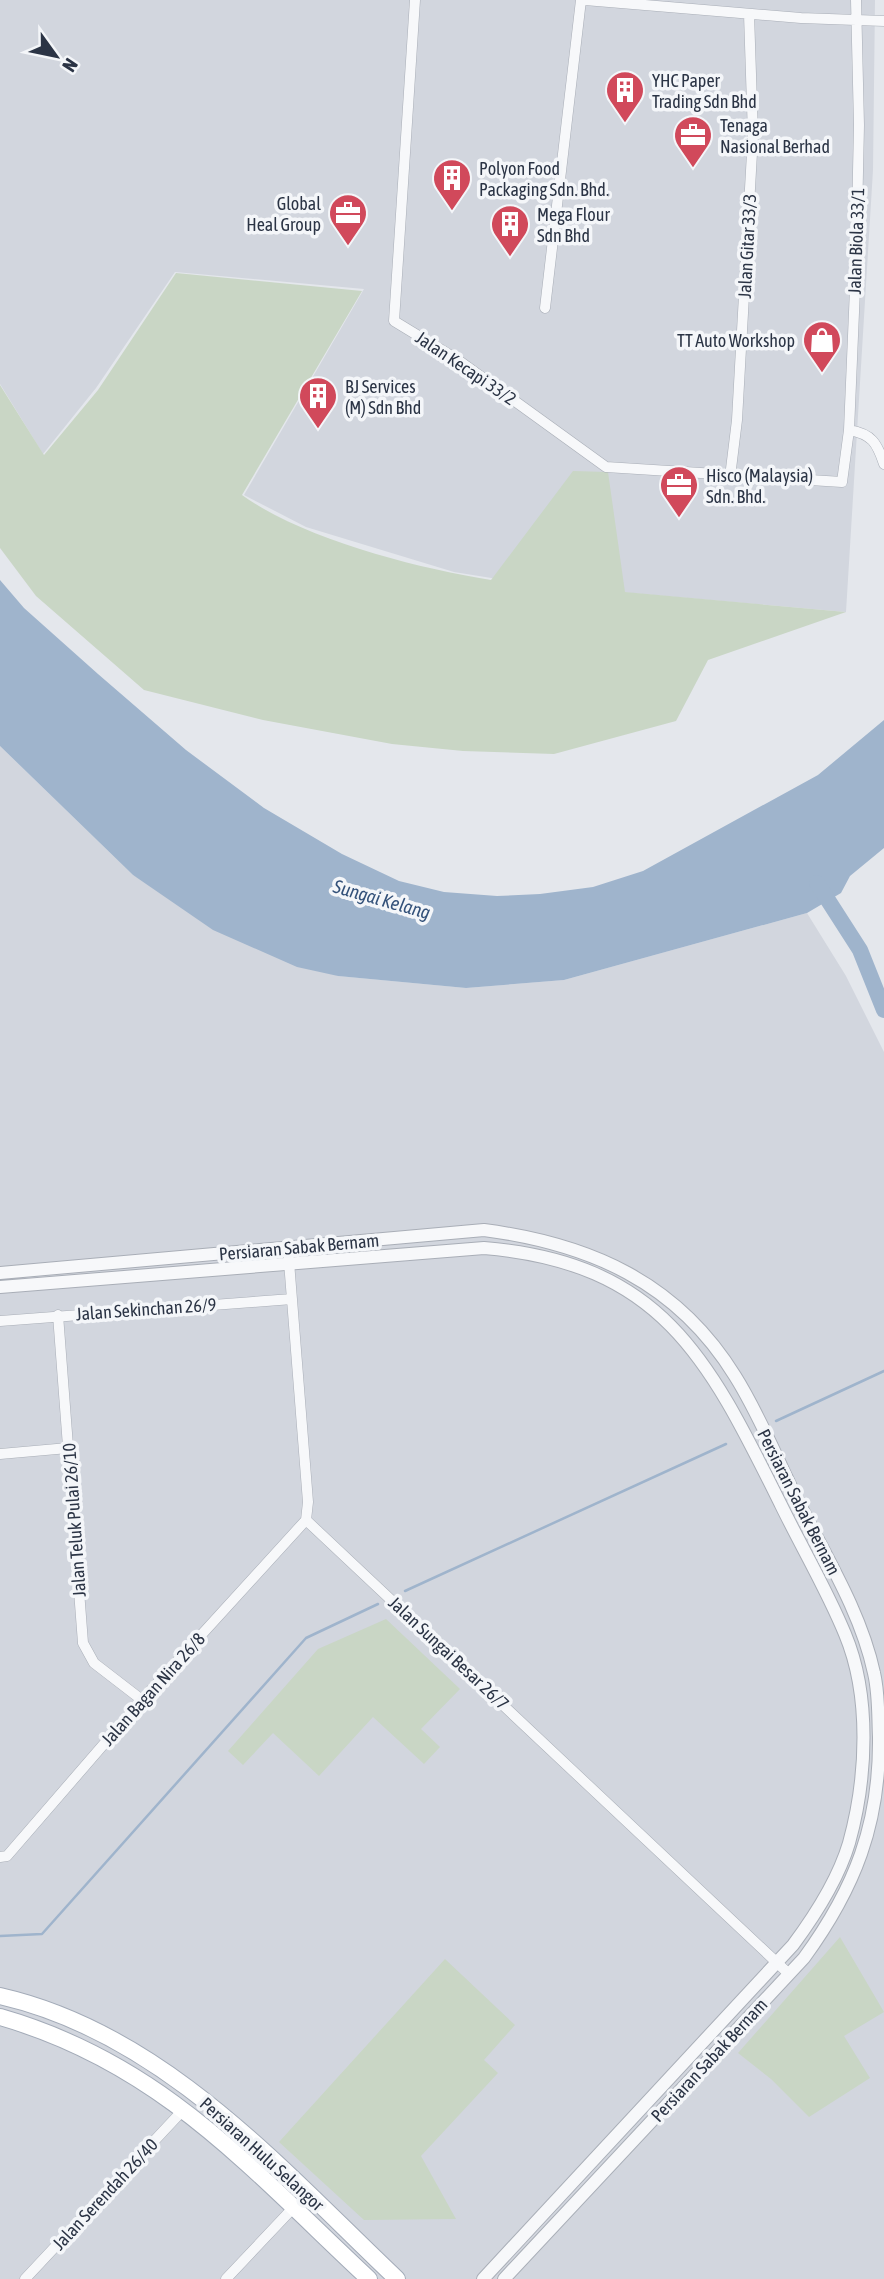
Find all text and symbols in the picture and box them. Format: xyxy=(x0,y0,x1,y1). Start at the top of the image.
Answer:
north arrow xyxy=(21,21,91,91)
text: N xyxy=(58,55,83,76)
building icon: YHC Paper Trading Sdn Bhd xyxy=(604,69,646,124)
place label: YHC Paper Trading Sdn Bhd xyxy=(652,70,757,112)
office icon: Tenaga Nasional Berhad xyxy=(672,114,714,169)
place label: Tenaga Nasional Berhad xyxy=(720,115,830,157)
building icon: Polyon Food Packaging Sdn. Bhd. xyxy=(431,157,473,212)
place label: Polyon Food Packaging Sdn. Bhd. xyxy=(479,158,609,200)
street label: Jalan Biola 33/1 xyxy=(844,187,868,295)
office icon: Global Heal Group xyxy=(327,192,369,247)
place label: Global Heal Group xyxy=(246,193,321,235)
street label: Jalan Gitar 33/3 xyxy=(734,193,760,299)
building icon: Mega Flour Sdn Bhd xyxy=(489,203,531,258)
place label: Mega Flour Sdn Bhd xyxy=(537,204,610,246)
shop icon: TT Auto Workshop xyxy=(801,319,843,374)
street label: Jalan Kecapi 33/2 xyxy=(412,327,520,409)
place label: TT Auto Workshop xyxy=(677,330,795,351)
building icon: BJ Services (M) Sdn Bhd xyxy=(297,375,339,430)
place label: BJ Services (M) Sdn Bhd xyxy=(345,376,421,418)
office icon: Hisco (Malaysia) Sdn. Bhd. xyxy=(658,464,700,519)
place label: Hisco (Malaysia) Sdn. Bhd. xyxy=(706,465,813,507)
water label: Sungai Kelang xyxy=(330,874,433,923)
street label: Persiaran Sabak Bernam xyxy=(218,1230,380,1264)
street label: Jalan Sekinchan 26/9 xyxy=(75,1294,217,1324)
street label: Persiaran Sabak Bernam xyxy=(753,1426,845,1578)
street label: Jalan Teluk Pulai 26/10 xyxy=(58,1442,90,1598)
street label: Jalan Sungai Besar 26/7 xyxy=(385,1592,513,1714)
street label: Jalan Bagan Nira 26/8 xyxy=(97,1628,209,1750)
street label: Persiaran Sabak Bernam xyxy=(646,1994,772,2126)
street label: Persiaran Hulu Selangor xyxy=(196,2093,329,2216)
street label: Jalan Serendah 26/40 xyxy=(48,2134,162,2254)

